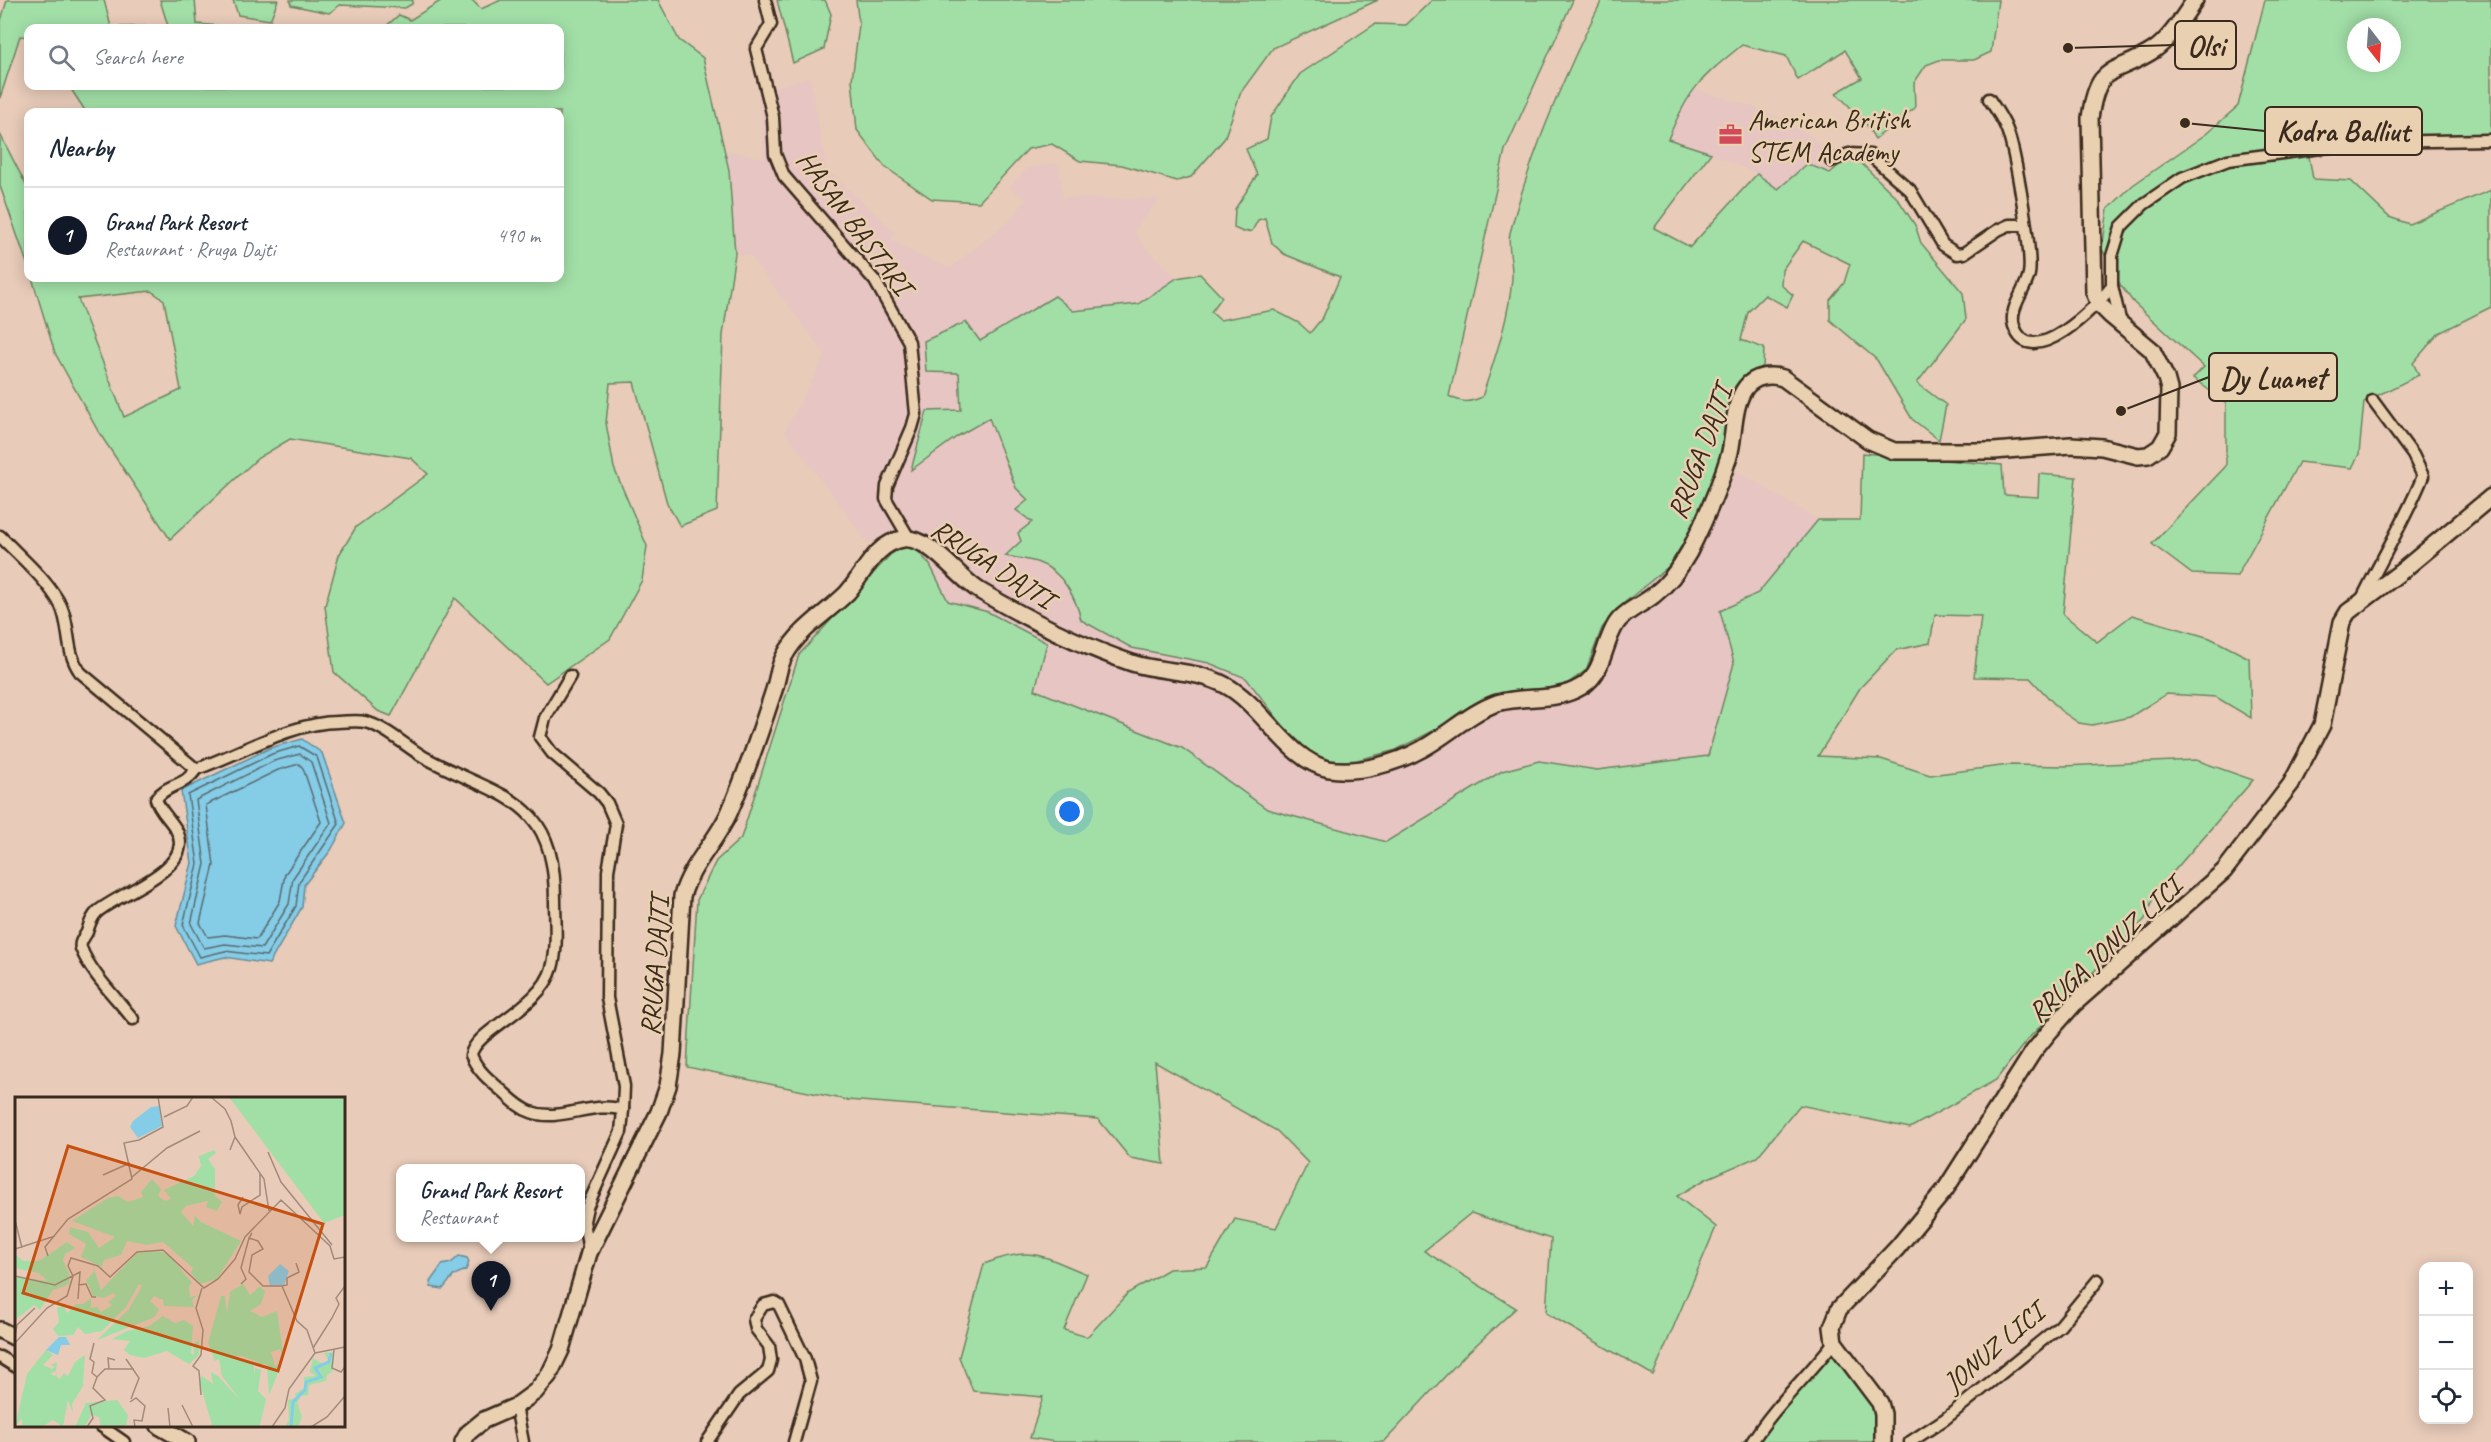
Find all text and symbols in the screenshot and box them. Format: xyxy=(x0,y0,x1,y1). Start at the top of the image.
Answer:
north arrow xyxy=(2347,18,2401,72)
callout: Olsi xyxy=(2175,21,2236,69)
search box xyxy=(24,24,564,90)
text: Olsi xyxy=(2187,27,2229,65)
icon: search xyxy=(45,41,78,74)
text: Search here xyxy=(93,43,183,71)
place label: American British STEM Academy xyxy=(1748,102,1911,169)
callout: Kodra Balliut xyxy=(2265,107,2422,155)
text: Kodra Balliut xyxy=(2277,112,2412,150)
office icon: American British STEM Academy xyxy=(1717,122,1743,148)
text: Nearby xyxy=(48,131,113,164)
street label: HASAN BASTARI xyxy=(789,143,924,306)
text: Grand Park Resort xyxy=(105,209,246,237)
text: 1 xyxy=(63,223,72,248)
text: 490 m xyxy=(497,223,540,248)
text: Restaurant · Rruga Dajti xyxy=(105,237,275,262)
callout: Dy Luanet xyxy=(2209,353,2337,401)
text: Dy Luanet xyxy=(2220,359,2331,397)
street label: RRUGA DAJTI xyxy=(1659,375,1742,524)
street label: RRUGA DAJTI xyxy=(925,511,1066,619)
your location xyxy=(1055,797,1084,826)
street label: RRUGA JONUZ LICI xyxy=(2020,865,2193,1030)
street label: RRUGA DAJTI xyxy=(632,890,677,1037)
inset map xyxy=(15,1097,345,1427)
popup xyxy=(396,1164,585,1242)
text: Grand Park Resort xyxy=(420,1177,561,1205)
text: Restaurant xyxy=(420,1205,497,1230)
pin: 1 xyxy=(472,1262,510,1311)
map controls xyxy=(2419,1262,2473,1424)
button: + xyxy=(2419,1262,2473,1316)
street label: JONUZ LICI xyxy=(1934,1291,2055,1401)
button: − xyxy=(2419,1316,2473,1370)
button: locate xyxy=(2419,1370,2473,1424)

